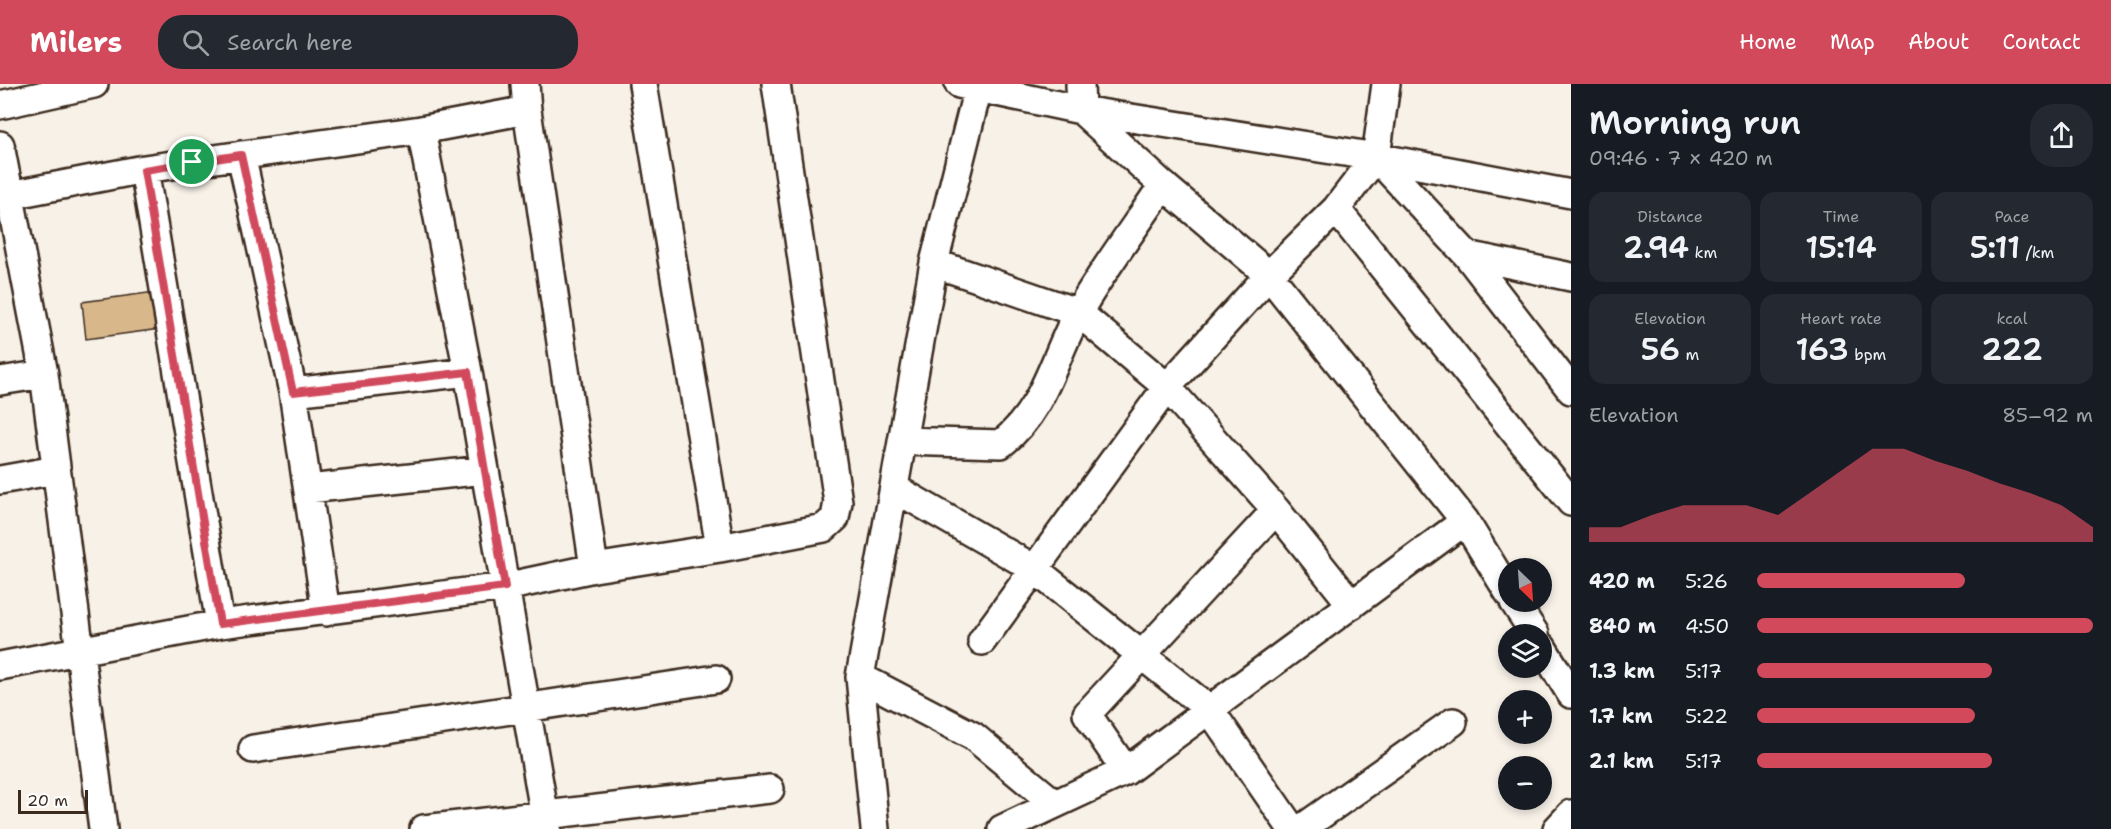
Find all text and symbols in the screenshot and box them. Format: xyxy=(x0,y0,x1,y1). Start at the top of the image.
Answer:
search box xyxy=(158,15,578,69)
text: Milers xyxy=(30,23,122,61)
icon: search xyxy=(179,26,212,59)
text: Search here xyxy=(227,28,353,57)
text: Home xyxy=(1739,28,1797,56)
text: Map xyxy=(1830,28,1875,56)
text: About xyxy=(1908,28,1969,56)
text: Contact xyxy=(2002,28,2081,56)
text: Morning run xyxy=(1589,100,1801,145)
button: share xyxy=(2030,104,2093,167)
pin xyxy=(166,136,217,187)
icon: arrive xyxy=(175,145,208,178)
text: 09:46 · 7 × 420 m xyxy=(1589,145,1773,171)
text: Distance xyxy=(1637,206,1703,227)
text: Time xyxy=(1823,206,1859,227)
text: Pace xyxy=(1994,206,2030,227)
text: 2.94 xyxy=(1623,227,1689,268)
text: 15:14 xyxy=(1805,227,1877,268)
text: 5:11 xyxy=(1970,227,2020,268)
text: km xyxy=(1689,242,1717,263)
text: /km xyxy=(2020,242,2054,263)
text: Elevation xyxy=(1634,308,1706,329)
text: Heart rate xyxy=(1800,308,1882,329)
text: kcal xyxy=(1996,308,2028,329)
text: 56 xyxy=(1641,329,1680,370)
text: 163 xyxy=(1796,329,1849,370)
text: 222 xyxy=(1981,329,2043,370)
text: m xyxy=(1680,344,1699,365)
text: bpm xyxy=(1849,344,1886,365)
text: Elevation xyxy=(1589,402,1679,428)
text: 85–92 m xyxy=(2002,402,2093,428)
north arrow xyxy=(1498,558,1552,612)
map controls xyxy=(1498,558,1552,810)
text: 420 m xyxy=(1589,568,1655,594)
text: 5:26 xyxy=(1685,568,1728,594)
text: 840 m xyxy=(1589,613,1656,639)
text: 4:50 xyxy=(1685,613,1729,639)
button: layers xyxy=(1498,624,1552,678)
text: 1.3 km xyxy=(1589,658,1655,684)
text: 5:17 xyxy=(1685,658,1722,684)
button: + xyxy=(1498,690,1552,744)
text: 1.7 km xyxy=(1589,703,1653,729)
text: 5:22 xyxy=(1685,703,1728,729)
text: 2.1 km xyxy=(1589,748,1654,774)
text: 5:17 xyxy=(1685,748,1722,774)
button: − xyxy=(1498,756,1552,810)
scale bar xyxy=(18,787,88,814)
text: 20 m xyxy=(27,790,68,811)

